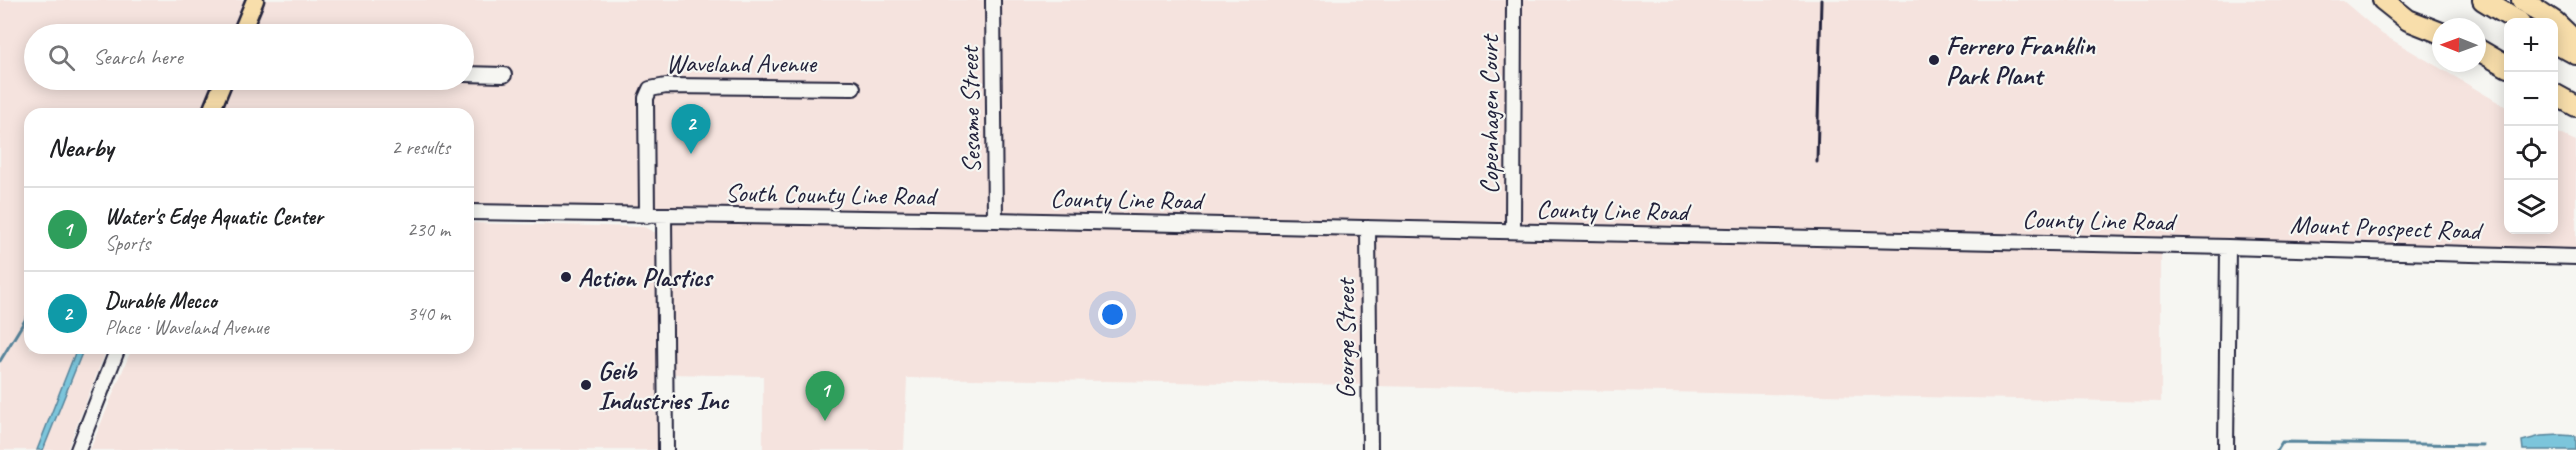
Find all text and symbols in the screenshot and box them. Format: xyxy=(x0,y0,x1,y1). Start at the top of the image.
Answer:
north arrow xyxy=(2432,18,2486,72)
map controls xyxy=(2504,18,2558,234)
button: + xyxy=(2504,18,2558,72)
search box xyxy=(24,24,474,90)
place label: Ferrero Franklin Park Plant xyxy=(1946,29,2096,92)
street label: Copenhagen Court xyxy=(1473,33,1506,194)
icon: search xyxy=(45,41,78,74)
text: Search here xyxy=(93,43,183,71)
street label: Sesame Street xyxy=(953,44,988,174)
street label: Waveland Avenue xyxy=(666,47,817,80)
marker: Ferrero Franklin Park Plant xyxy=(1927,53,1941,67)
button: − xyxy=(2504,72,2558,126)
pin: 2 xyxy=(672,104,710,154)
button: locate xyxy=(2504,126,2558,180)
text: Nearby xyxy=(48,131,113,164)
text: 2 results xyxy=(391,135,450,160)
street label: South County Line Road xyxy=(725,176,939,213)
button: layers xyxy=(2504,180,2558,234)
street label: County Line Road xyxy=(1050,182,1206,217)
street label: County Line Road xyxy=(1536,193,1692,228)
text: Water's Edge Aquatic Center xyxy=(105,203,323,231)
street label: County Line Road xyxy=(2022,203,2178,238)
street label: Mount Prospect Road xyxy=(2289,208,2484,247)
text: 1 xyxy=(63,217,72,242)
text: 230 m xyxy=(407,217,450,242)
text: Sports xyxy=(105,231,150,256)
place label: Action Plastics xyxy=(578,261,714,294)
marker: Action Plastics xyxy=(559,270,573,284)
street label: George Street xyxy=(1329,277,1362,399)
text: Durable Mecco xyxy=(105,287,217,315)
your location xyxy=(1098,300,1127,329)
text: 2 xyxy=(63,301,72,326)
text: 340 m xyxy=(407,301,450,326)
text: Place · Waveland Avenue xyxy=(105,315,269,340)
place label: Geib Industries Inc xyxy=(598,354,730,417)
pin: 1 xyxy=(806,372,844,421)
marker: Geib Industries Inc xyxy=(579,378,593,392)

